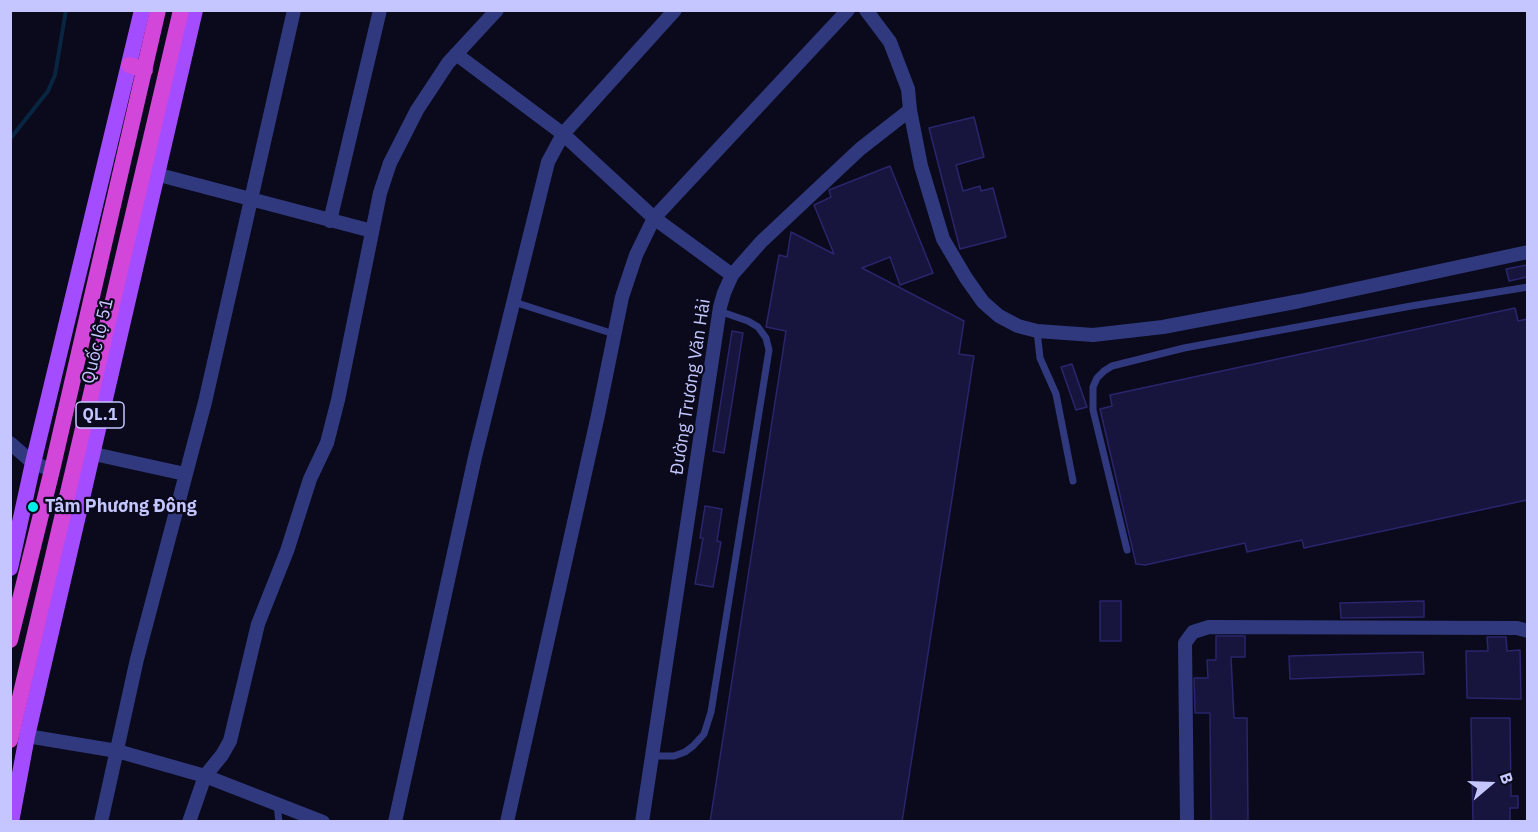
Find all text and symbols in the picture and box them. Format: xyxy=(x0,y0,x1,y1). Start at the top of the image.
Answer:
street label: Quốc lộ 51 xyxy=(78,296,118,386)
street label: Đường Trương Văn Hải xyxy=(666,297,716,477)
road number: QL.1 xyxy=(76,402,124,428)
place label: Tâm Phương Đông xyxy=(45,496,197,518)
marker: Tâm Phương Đông xyxy=(26,500,40,514)
north arrow xyxy=(1460,754,1520,814)
text: B xyxy=(1496,770,1518,786)

